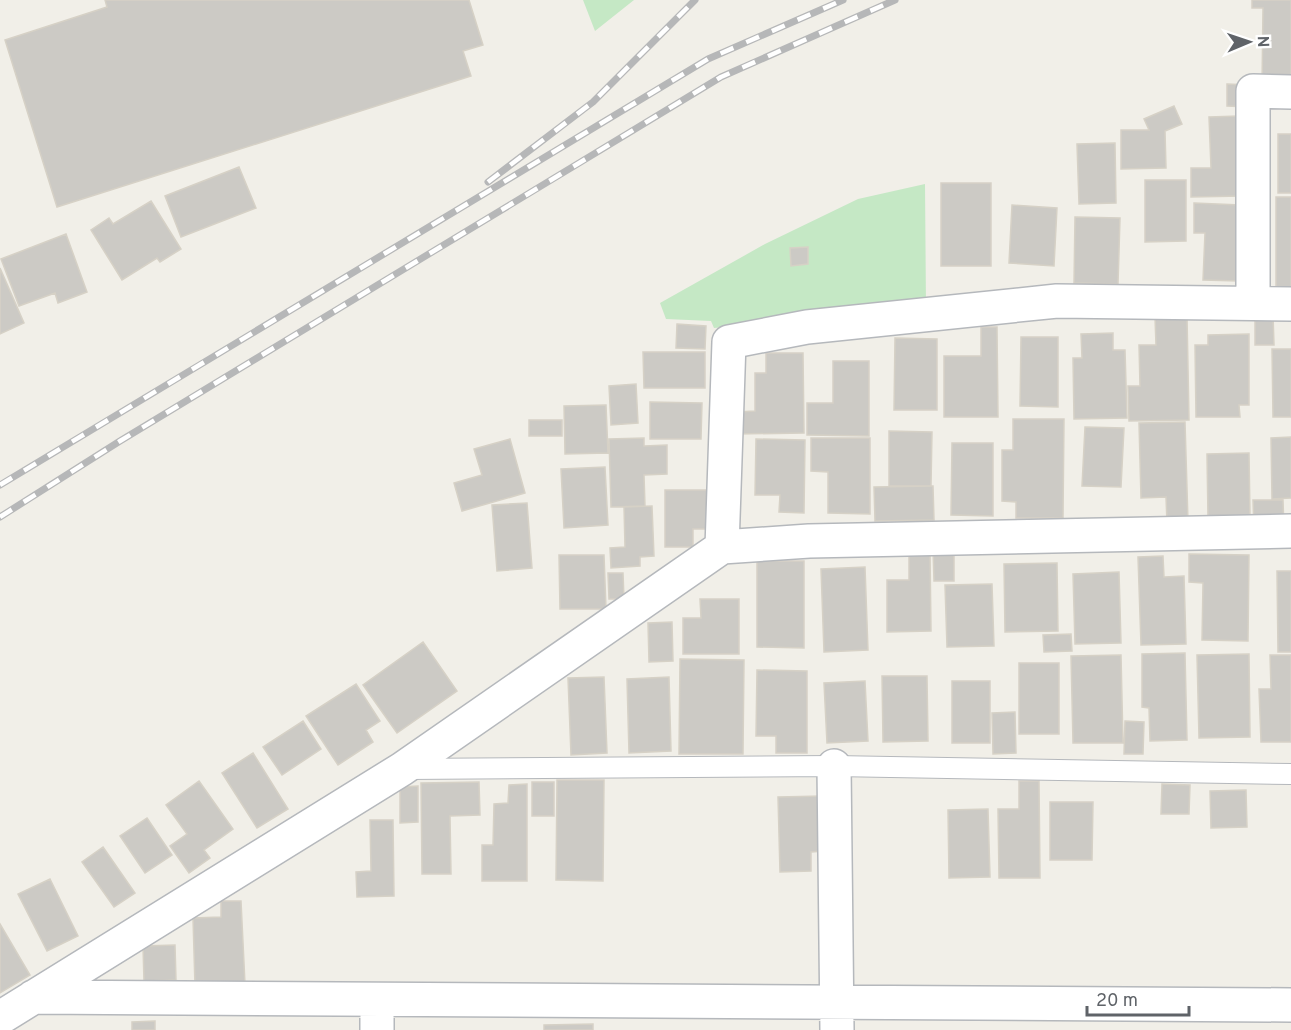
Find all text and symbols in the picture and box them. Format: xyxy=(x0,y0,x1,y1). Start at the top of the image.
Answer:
north arrow xyxy=(1219,12,1279,72)
text: N xyxy=(1252,35,1272,48)
scale bar xyxy=(1087,979,1189,1017)
text: 20 m xyxy=(1096,990,1138,1013)

